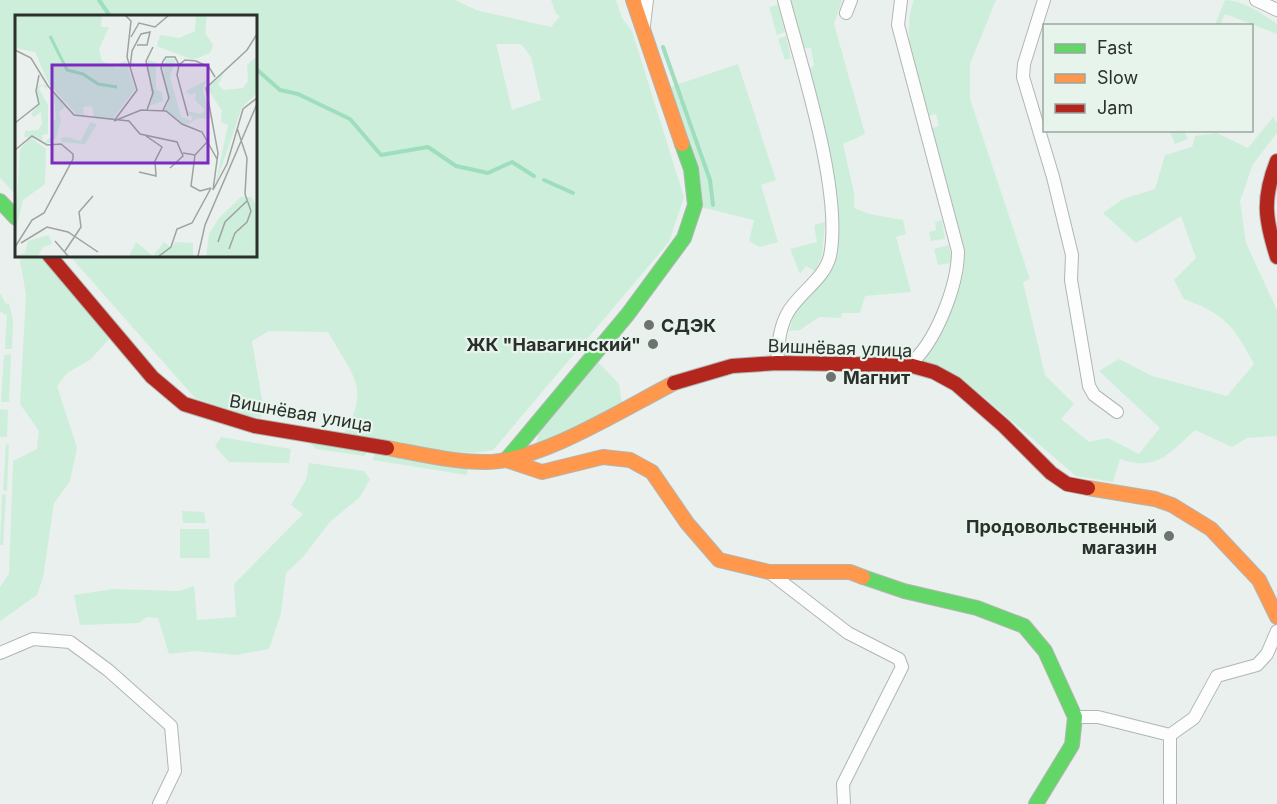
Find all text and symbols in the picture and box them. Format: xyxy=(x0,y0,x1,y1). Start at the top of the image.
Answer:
inset map xyxy=(15,15,256,256)
legend xyxy=(1043,24,1253,132)
text: Fast xyxy=(1097,37,1133,58)
text: Slow xyxy=(1097,67,1138,88)
text: Jam xyxy=(1097,97,1133,118)
place label: СДЭК xyxy=(661,315,716,336)
marker: СДЭК xyxy=(642,318,656,332)
place label: ЖК "Навагинский" xyxy=(466,334,641,355)
street label: Вишнёвая улица xyxy=(767,335,913,361)
marker: ЖК "Навагинский" xyxy=(646,337,660,351)
place label: Магнит xyxy=(843,367,910,388)
marker: Магнит xyxy=(824,370,838,384)
street label: Вишнёвая улица xyxy=(228,390,374,436)
place label: Продовольственный магазин xyxy=(966,516,1157,558)
marker: Продовольственный магазин xyxy=(1162,529,1176,543)

